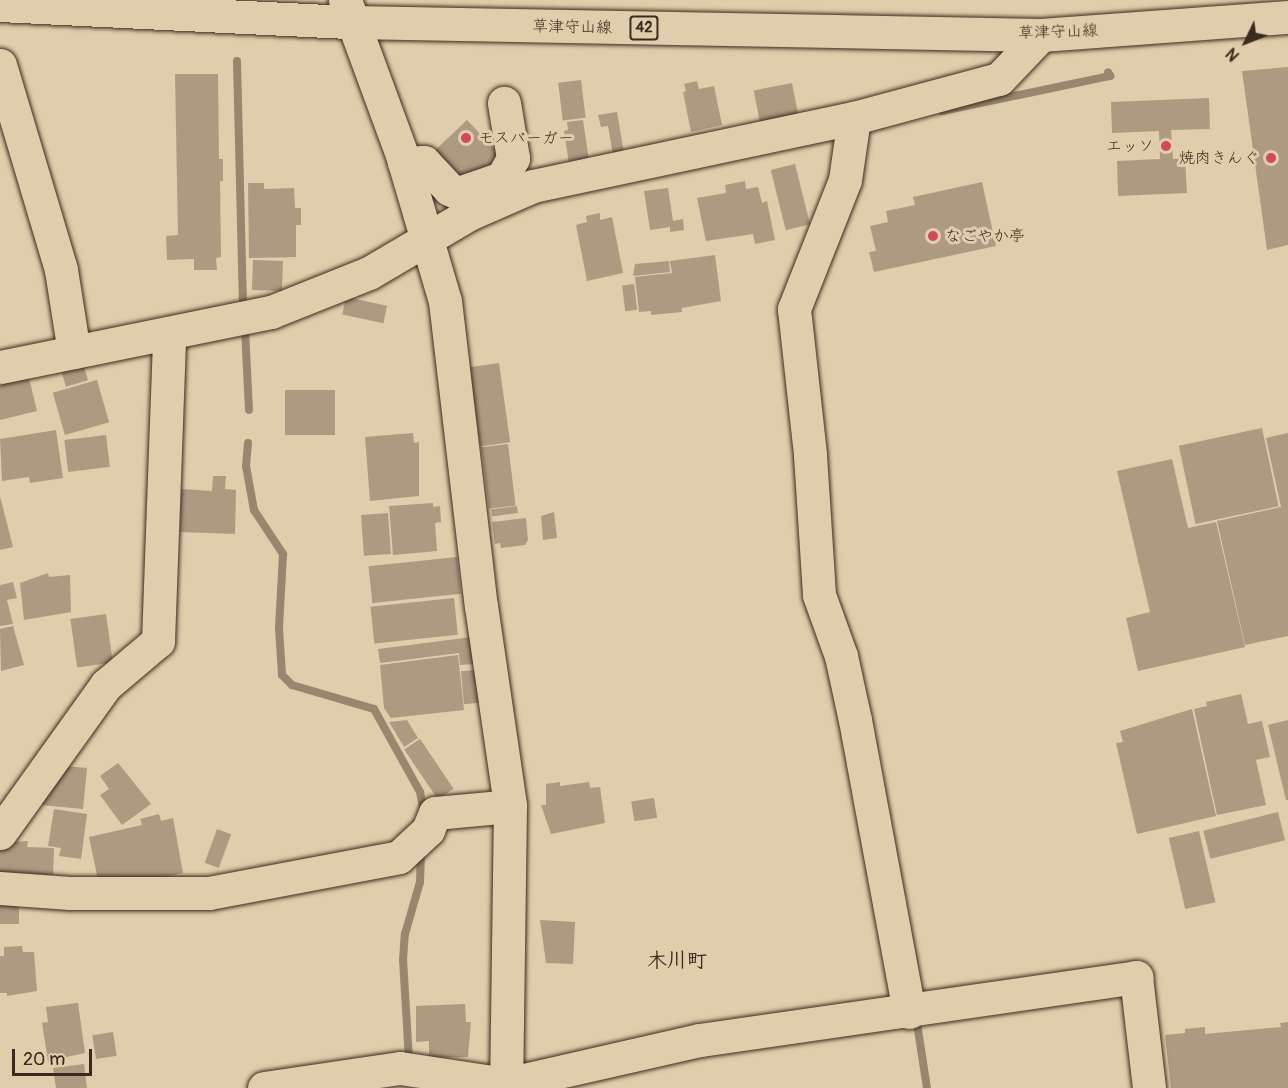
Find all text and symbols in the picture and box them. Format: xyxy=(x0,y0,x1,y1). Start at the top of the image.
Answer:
north arrow xyxy=(1216,12,1276,72)
road number: 42 xyxy=(629,16,659,40)
street label: 草津守山線 xyxy=(532,17,612,37)
street label: 草津守山線 xyxy=(1018,21,1098,43)
text: N xyxy=(1222,44,1244,65)
place label: モスバーガー xyxy=(478,128,574,148)
marker: モスバーガー xyxy=(459,131,473,145)
place label: エッソ xyxy=(1106,136,1154,156)
marker: エッソ xyxy=(1159,139,1173,153)
place label: 焼肉きんぐ xyxy=(1179,148,1259,168)
marker: 焼肉きんぐ xyxy=(1264,151,1278,165)
place label: なごやか亭 xyxy=(945,226,1025,246)
marker: なごやか亭 xyxy=(926,229,940,243)
district label: 木川町 xyxy=(647,948,707,972)
scale bar xyxy=(15,1037,94,1075)
text: 20 m xyxy=(23,1048,65,1071)

